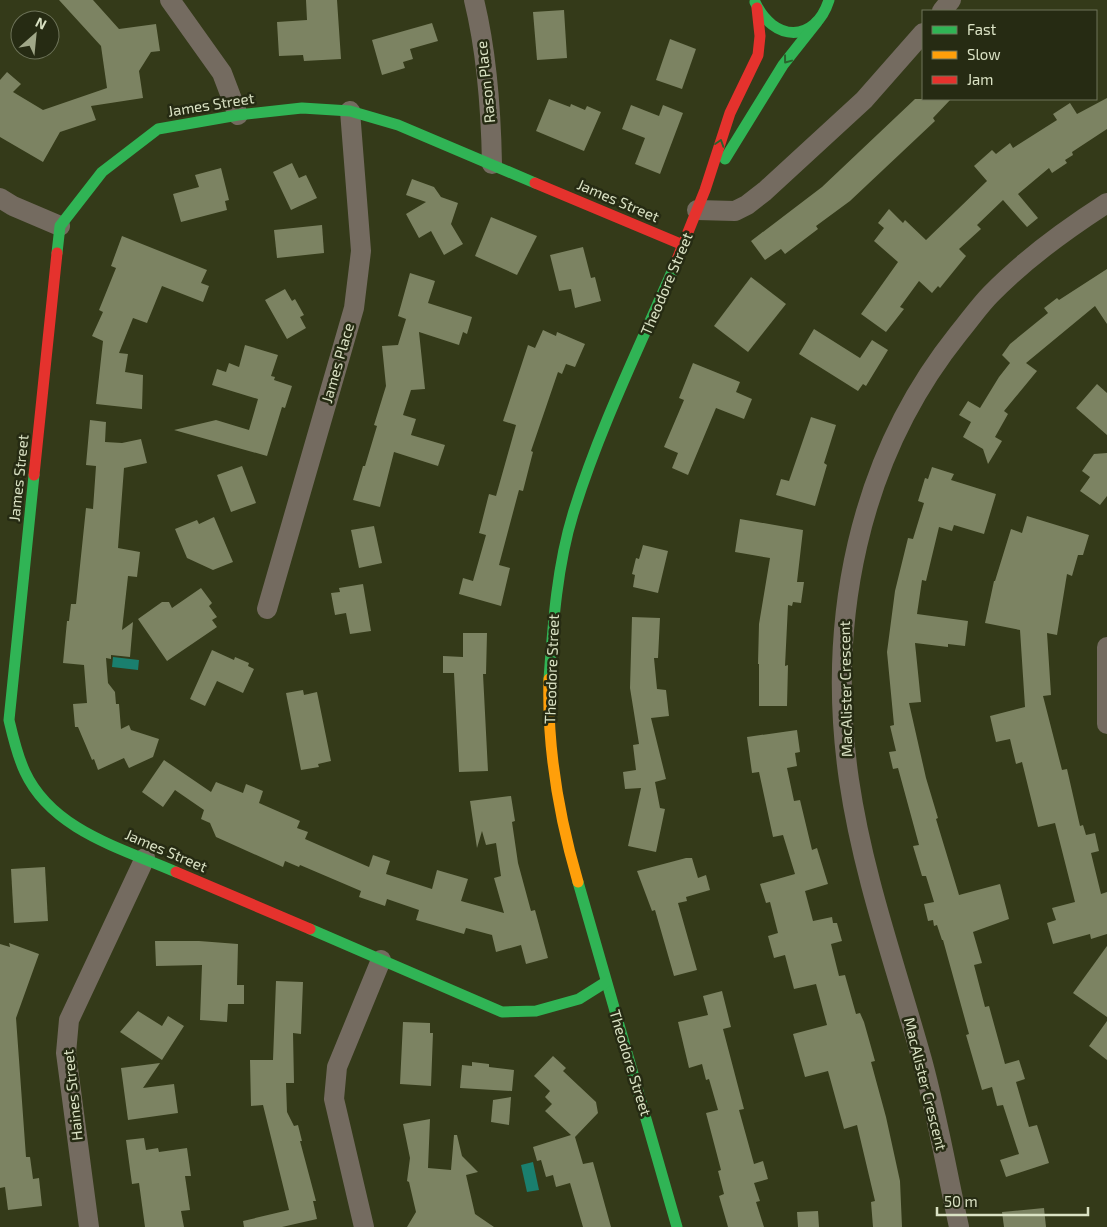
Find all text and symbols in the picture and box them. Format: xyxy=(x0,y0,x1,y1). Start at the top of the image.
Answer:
north arrow xyxy=(10,10,60,60)
legend xyxy=(922,10,1097,100)
text: N xyxy=(33,13,49,33)
text: Fast xyxy=(967,20,997,38)
street label: Rason Place xyxy=(472,40,498,124)
text: Slow xyxy=(967,45,1001,63)
one-way arrow xyxy=(784,54,793,64)
text: Jam xyxy=(967,70,993,88)
street label: James Street xyxy=(166,88,256,120)
one-way arrow xyxy=(715,139,725,148)
street label: James Street xyxy=(575,175,662,226)
street label: Theodore Street xyxy=(636,229,696,338)
street label: James Place xyxy=(317,321,357,405)
street label: James Street xyxy=(4,433,32,522)
street label: Theodore Street xyxy=(540,613,562,724)
street label: MacAlister Crescent xyxy=(835,620,855,757)
street label: James Street xyxy=(123,825,210,876)
street label: Theodore Street xyxy=(606,1007,656,1118)
street label: MacAlister Crescent xyxy=(901,1015,951,1152)
street label: Haines Street xyxy=(58,1048,86,1141)
scale bar xyxy=(937,1184,1088,1216)
text: 50 m xyxy=(944,1192,978,1210)

